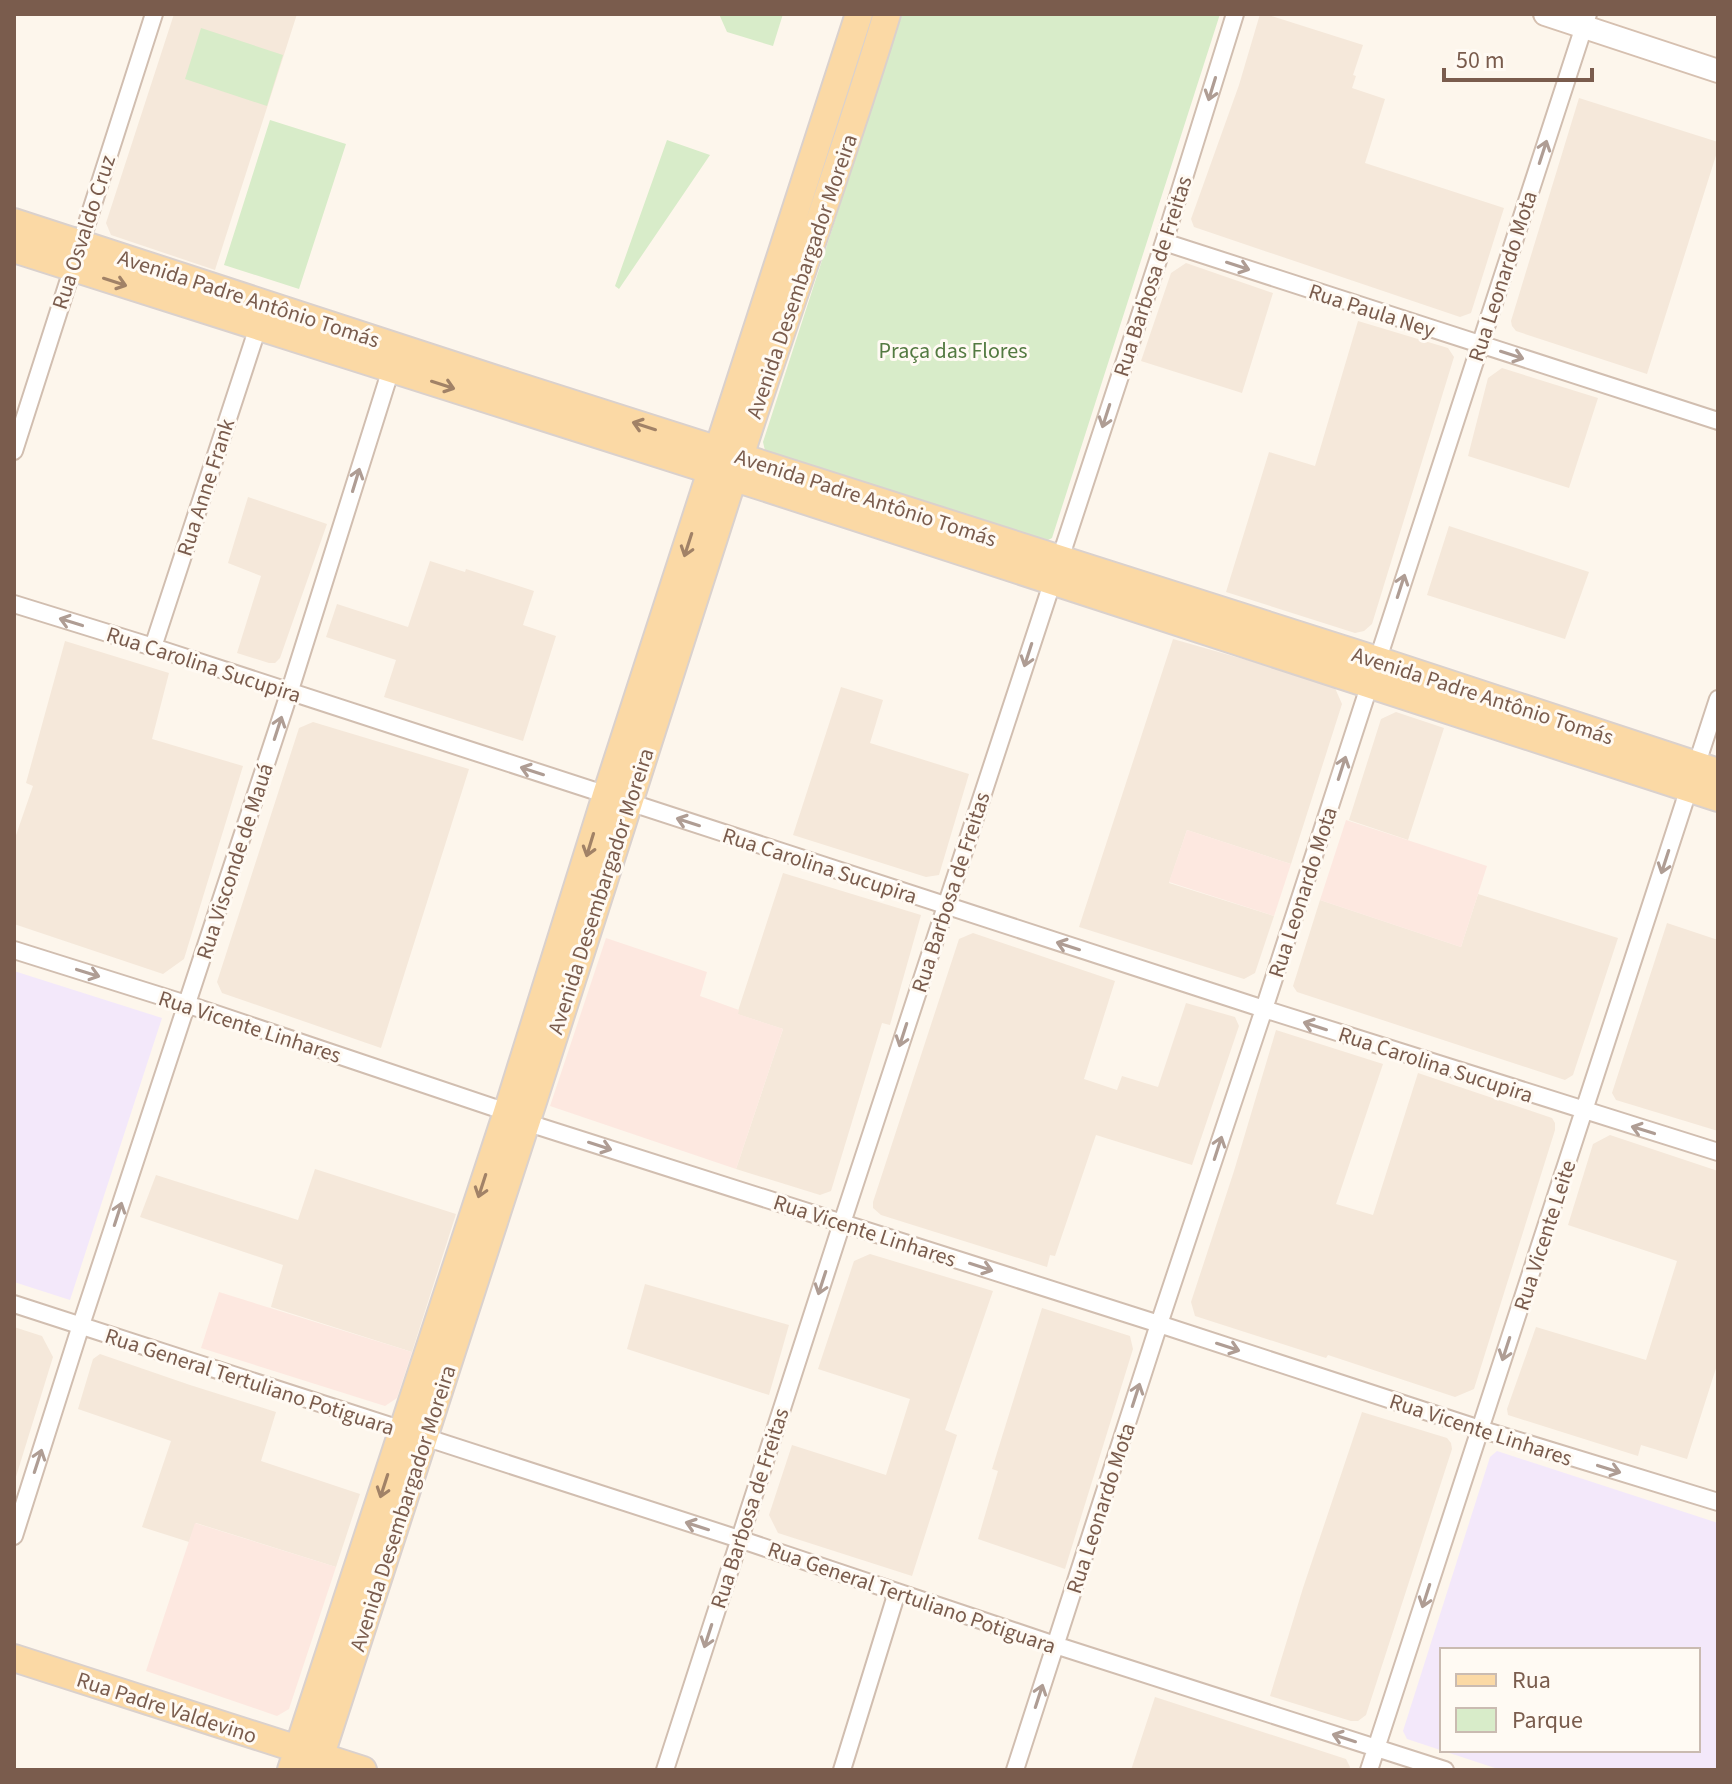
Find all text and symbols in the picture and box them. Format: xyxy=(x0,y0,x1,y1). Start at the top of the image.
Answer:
scale bar xyxy=(1444,32,1592,82)
text: 50 m xyxy=(1456,43,1505,78)
one-way arrow xyxy=(1204,75,1219,101)
street label: Avenida Desembargador Moreira xyxy=(738,130,866,423)
one-way arrow xyxy=(1536,140,1551,165)
street label: Rua Osvaldo Cruz xyxy=(44,151,124,314)
street label: Rua Barbosa de Freitas xyxy=(1105,172,1201,381)
street label: Rua Leonardo Mota xyxy=(1460,187,1546,366)
street label: Avenida Padre Antônio Tomás xyxy=(114,242,384,356)
one-way arrow xyxy=(1226,260,1251,275)
one-way arrow xyxy=(102,275,127,290)
street label: Rua Paula Ney xyxy=(1304,275,1440,347)
park label: Praça das Flores xyxy=(879,335,1027,367)
one-way arrow xyxy=(1500,349,1525,364)
one-way arrow xyxy=(430,379,455,394)
one-way arrow xyxy=(1098,403,1113,428)
street label: Rua Anne Frank xyxy=(169,414,243,560)
one-way arrow xyxy=(631,418,657,433)
street label: Avenida Padre Antônio Tomás xyxy=(731,441,1001,555)
one-way arrow xyxy=(349,467,364,493)
one-way arrow xyxy=(680,532,694,557)
one-way arrow xyxy=(1394,573,1409,599)
one-way arrow xyxy=(59,613,84,628)
street label: Rua Carolina Sucupira xyxy=(102,618,305,712)
street label: Avenida Padre Antônio Tomás xyxy=(1348,639,1618,753)
one-way arrow xyxy=(1019,643,1034,668)
one-way arrow xyxy=(271,715,286,741)
street label: Avenida Desembargador Moreira xyxy=(540,744,662,1038)
one-way arrow xyxy=(1335,755,1350,780)
street label: Rua Visconde de Mauá xyxy=(188,759,282,964)
one-way arrow xyxy=(519,763,544,778)
street label: Rua Barbosa de Freitas xyxy=(903,788,999,997)
street label: Rua Leonardo Mota xyxy=(1260,803,1346,982)
one-way arrow xyxy=(675,814,701,829)
street label: Rua Carolina Sucupira xyxy=(718,819,921,913)
one-way arrow xyxy=(582,832,597,858)
one-way arrow xyxy=(1656,850,1671,875)
one-way arrow xyxy=(1056,938,1081,952)
one-way arrow xyxy=(76,967,101,982)
street label: Rua Vicente Linhares xyxy=(154,982,345,1072)
one-way arrow xyxy=(1303,1018,1329,1033)
street label: Rua Carolina Sucupira xyxy=(1334,1018,1537,1112)
one-way arrow xyxy=(895,1023,910,1048)
one-way arrow xyxy=(1631,1121,1656,1136)
one-way arrow xyxy=(1211,1136,1226,1161)
one-way arrow xyxy=(587,1139,612,1154)
street label: Rua Vicente Leite xyxy=(1506,1156,1584,1315)
one-way arrow xyxy=(474,1173,489,1198)
street label: Rua Vicente Linhares xyxy=(769,1186,960,1276)
one-way arrow xyxy=(111,1202,126,1227)
one-way arrow xyxy=(968,1261,993,1276)
one-way arrow xyxy=(814,1270,829,1295)
street label: Rua General Tertuliano Potiguara xyxy=(101,1320,399,1444)
one-way arrow xyxy=(1498,1336,1512,1361)
one-way arrow xyxy=(1215,1340,1241,1355)
street label: Avenida Desembargador Moreira xyxy=(342,1361,464,1655)
one-way arrow xyxy=(1130,1383,1144,1408)
street label: Rua Vicente Linhares xyxy=(1385,1385,1576,1475)
street label: Rua Barbosa de Freitas xyxy=(702,1404,798,1613)
street label: Rua Leonardo Mota xyxy=(1058,1419,1144,1598)
one-way arrow xyxy=(31,1449,46,1474)
one-way arrow xyxy=(1596,1462,1622,1477)
one-way arrow xyxy=(375,1473,390,1498)
one-way arrow xyxy=(685,1517,710,1532)
street label: Rua General Tertuliano Potiguara xyxy=(763,1533,1060,1662)
one-way arrow xyxy=(1417,1584,1432,1609)
one-way arrow xyxy=(700,1623,715,1649)
legend xyxy=(1440,1648,1700,1752)
text: Rua xyxy=(1512,1663,1551,1698)
street label: Rua Padre Valdevino xyxy=(72,1664,261,1752)
one-way arrow xyxy=(1032,1683,1047,1709)
text: Parque xyxy=(1512,1703,1583,1738)
one-way arrow xyxy=(1331,1729,1356,1744)

